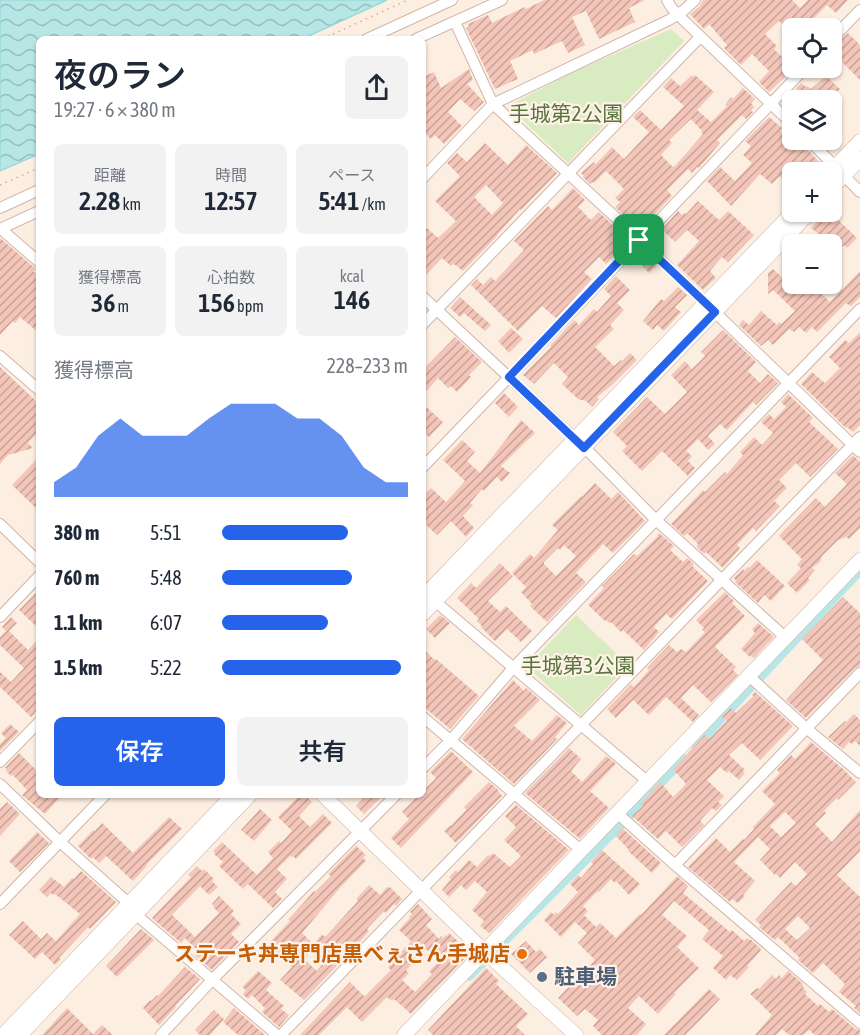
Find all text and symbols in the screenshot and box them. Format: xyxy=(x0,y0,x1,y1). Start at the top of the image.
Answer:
map controls xyxy=(782,18,842,294)
button: locate xyxy=(782,18,842,78)
text: 夜のラン xyxy=(54,56,186,94)
button: share xyxy=(345,56,408,119)
button: layers xyxy=(782,90,842,150)
text: 19:27 · 6 × 380 m xyxy=(54,98,176,121)
park label: 手城第2公園 xyxy=(509,101,623,125)
button: + xyxy=(782,162,842,222)
text: 距離 xyxy=(94,166,126,184)
text: 時間 xyxy=(215,166,247,184)
text: ペース xyxy=(328,166,376,184)
text: 2.28 xyxy=(79,186,120,216)
text: 12:57 xyxy=(204,186,258,216)
text: 5:41 xyxy=(318,186,360,216)
text: km xyxy=(120,195,141,213)
text: /km xyxy=(360,195,386,213)
pin xyxy=(613,214,664,265)
icon: arrive xyxy=(622,223,655,256)
button: − xyxy=(782,234,842,294)
text: kcal xyxy=(340,267,364,285)
text: 獲得標高 xyxy=(78,268,142,286)
text: 心拍数 xyxy=(207,268,255,286)
text: 146 xyxy=(334,285,370,315)
text: 36 xyxy=(91,288,115,318)
text: 156 xyxy=(198,288,235,318)
text: m xyxy=(115,297,129,315)
text: bpm xyxy=(235,297,264,315)
text: 228–233 m xyxy=(326,354,408,377)
text: 獲得標高 xyxy=(54,358,134,381)
text: 380 m xyxy=(54,521,99,544)
text: 5:51 xyxy=(150,521,182,544)
text: 760 m xyxy=(54,566,99,589)
text: 5:48 xyxy=(150,566,182,589)
text: 1.1 km xyxy=(54,611,102,634)
text: 6:07 xyxy=(150,611,182,634)
park label: 手城第3公園 xyxy=(521,653,635,677)
text: 1.5 km xyxy=(54,656,102,679)
text: 5:22 xyxy=(150,656,182,679)
button: 保存 xyxy=(54,717,225,786)
button: 共有 xyxy=(237,717,408,786)
place label: ステーキ丼専門店黒べぇさん手城店 xyxy=(174,941,510,965)
marker: ステーキ丼専門店黒べぇさん手城店 xyxy=(515,947,529,961)
place label: 駐車場 xyxy=(554,964,617,988)
marker: 駐車場 xyxy=(535,970,549,984)

